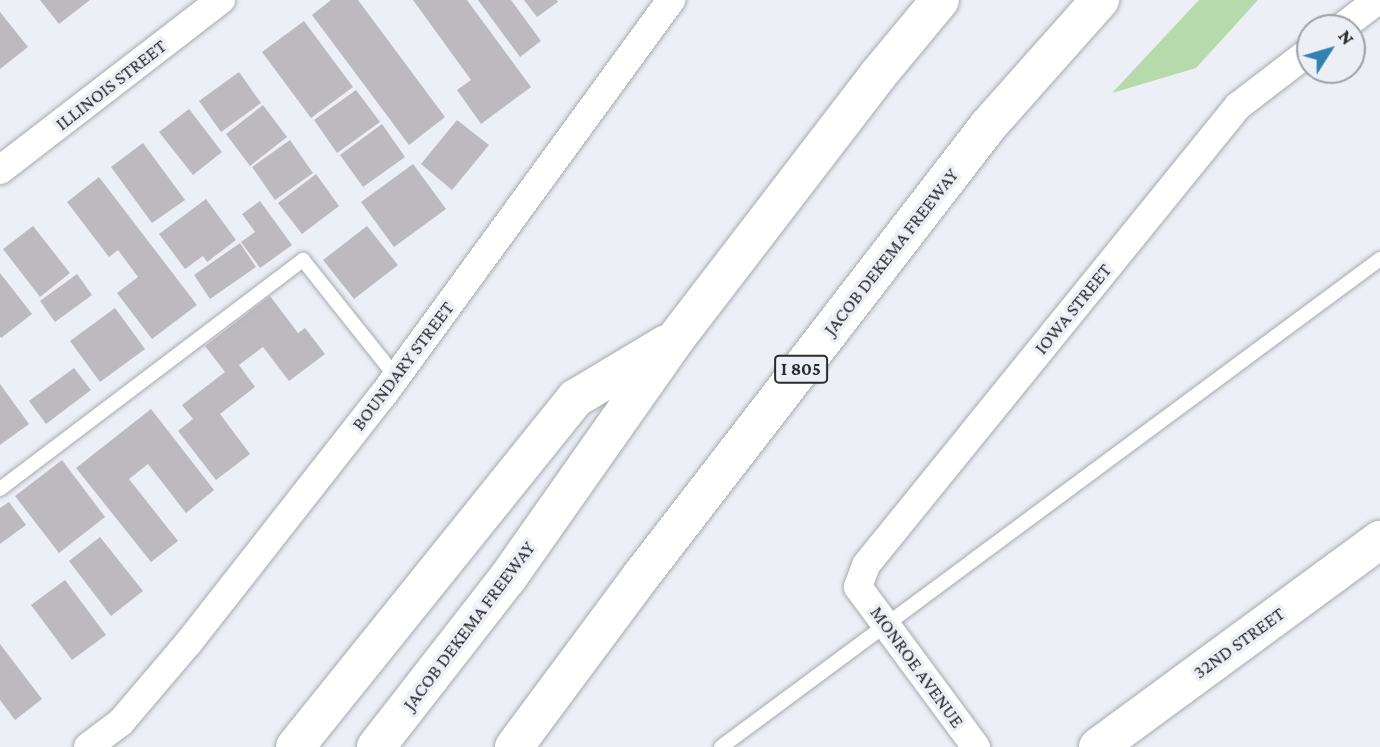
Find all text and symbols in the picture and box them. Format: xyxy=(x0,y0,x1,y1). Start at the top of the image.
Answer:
north arrow xyxy=(1296,14,1366,84)
text: N xyxy=(1334,26,1359,49)
street label: ILLINOIS STREET xyxy=(51,35,171,135)
street label: JACOB DEKEMA FREEWAY xyxy=(819,164,963,340)
street label: IOWA STREET xyxy=(1030,259,1116,359)
street label: BOUNDARY STREET xyxy=(347,297,459,435)
road number: I 805 xyxy=(773,354,829,384)
street label: JACOB DEKEMA FREEWAY xyxy=(398,537,540,715)
street label: MONROE AVENUE xyxy=(865,602,969,732)
street label: 32ND STREET xyxy=(1189,602,1289,684)

